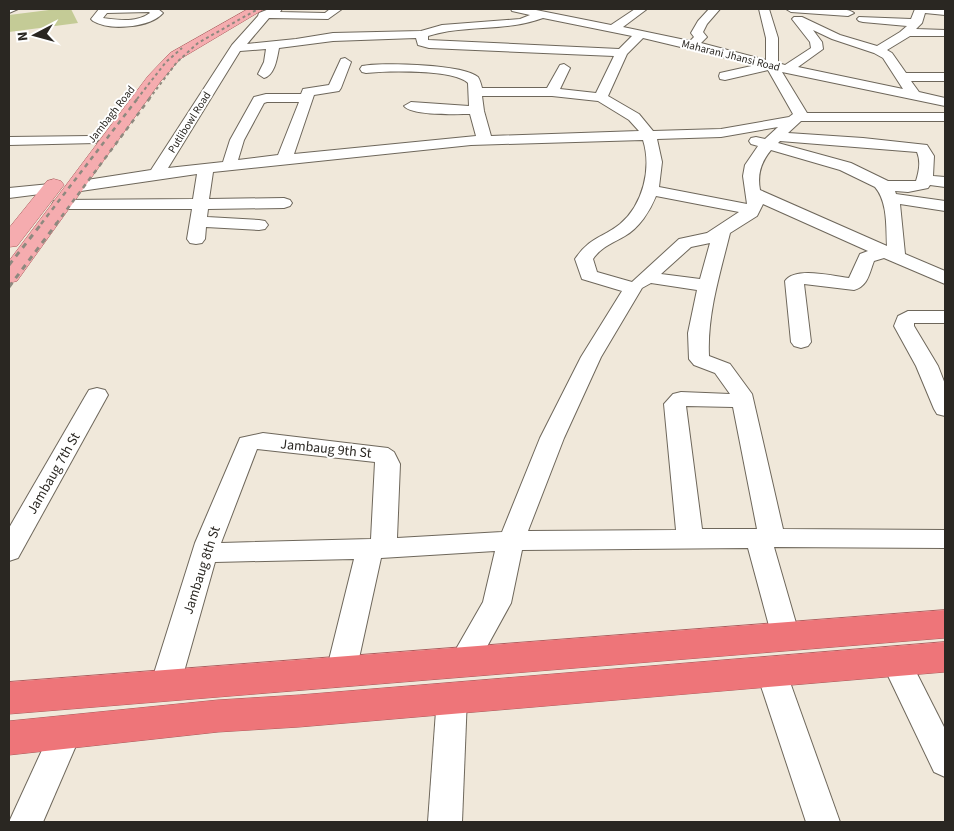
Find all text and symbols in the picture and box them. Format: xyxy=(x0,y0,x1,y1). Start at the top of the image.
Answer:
north arrow xyxy=(10,10,60,60)
text: N xyxy=(13,31,33,42)
street label: Maharani Jhansi Road xyxy=(680,36,782,75)
street label: Jambagh Road xyxy=(84,83,138,146)
street label: Putlibowl Road xyxy=(165,89,214,156)
street label: Jambaug 7th St xyxy=(22,429,86,518)
street label: Jambaug 9th St xyxy=(279,434,373,464)
street label: Jambaug 8th St xyxy=(178,523,226,617)

